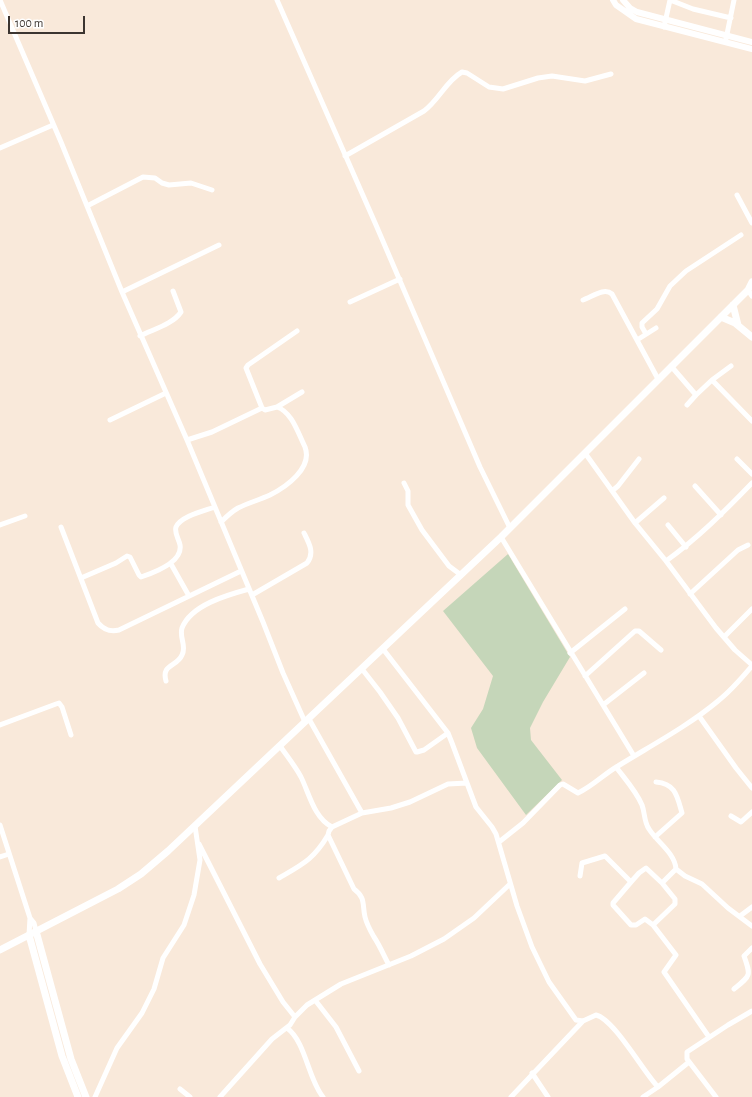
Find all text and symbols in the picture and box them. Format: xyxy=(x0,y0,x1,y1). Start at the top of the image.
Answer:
scale bar xyxy=(10,8,87,34)
text: 100 m xyxy=(15,17,43,29)

